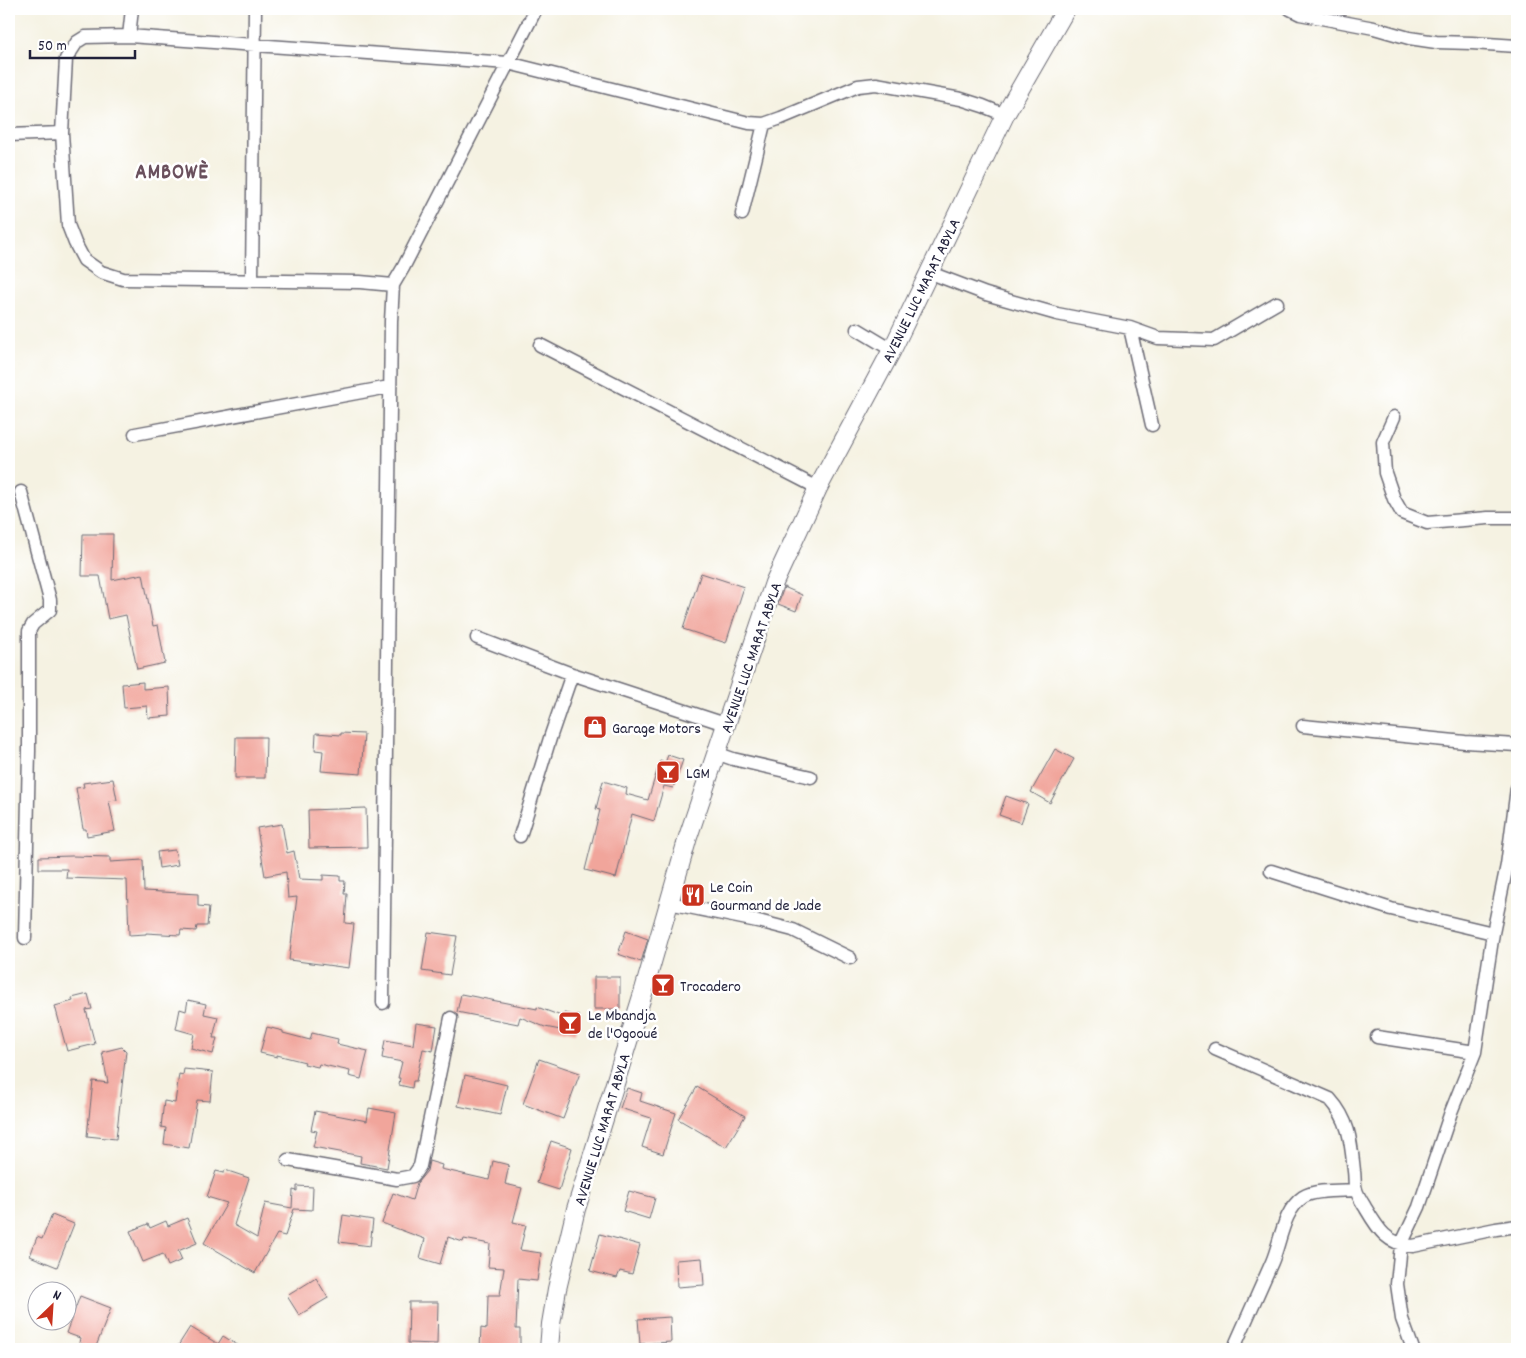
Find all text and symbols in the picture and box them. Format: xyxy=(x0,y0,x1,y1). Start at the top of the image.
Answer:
scale bar xyxy=(30,28,135,60)
text: 50 m xyxy=(38,36,67,58)
district label: AMBOWÈ xyxy=(135,159,209,189)
street label: AVENUE LUC MARAT ABYLA xyxy=(877,215,967,367)
street label: AVENUE LUC MARAT ABYLA xyxy=(716,579,789,736)
shop icon: Garage Motors xyxy=(582,714,608,740)
place label: Garage Motors xyxy=(612,718,701,741)
bar icon: LGM xyxy=(655,759,681,785)
place label: LGM xyxy=(686,763,710,786)
place label: Le Coin Gourmand de Jade xyxy=(710,877,821,918)
restaurant icon: Le Coin Gourmand de Jade xyxy=(680,882,706,908)
bar icon: Trocadero xyxy=(650,972,676,998)
place label: Trocadero xyxy=(680,976,741,999)
place label: Le Mbandja de l'Ogooué xyxy=(588,1005,657,1046)
bar icon: Le Mbandja de l'Ogooué xyxy=(557,1010,583,1036)
street label: AVENUE LUC MARAT ABYLA xyxy=(569,1050,638,1209)
north arrow xyxy=(28,1280,78,1330)
text: N xyxy=(49,1286,64,1307)

